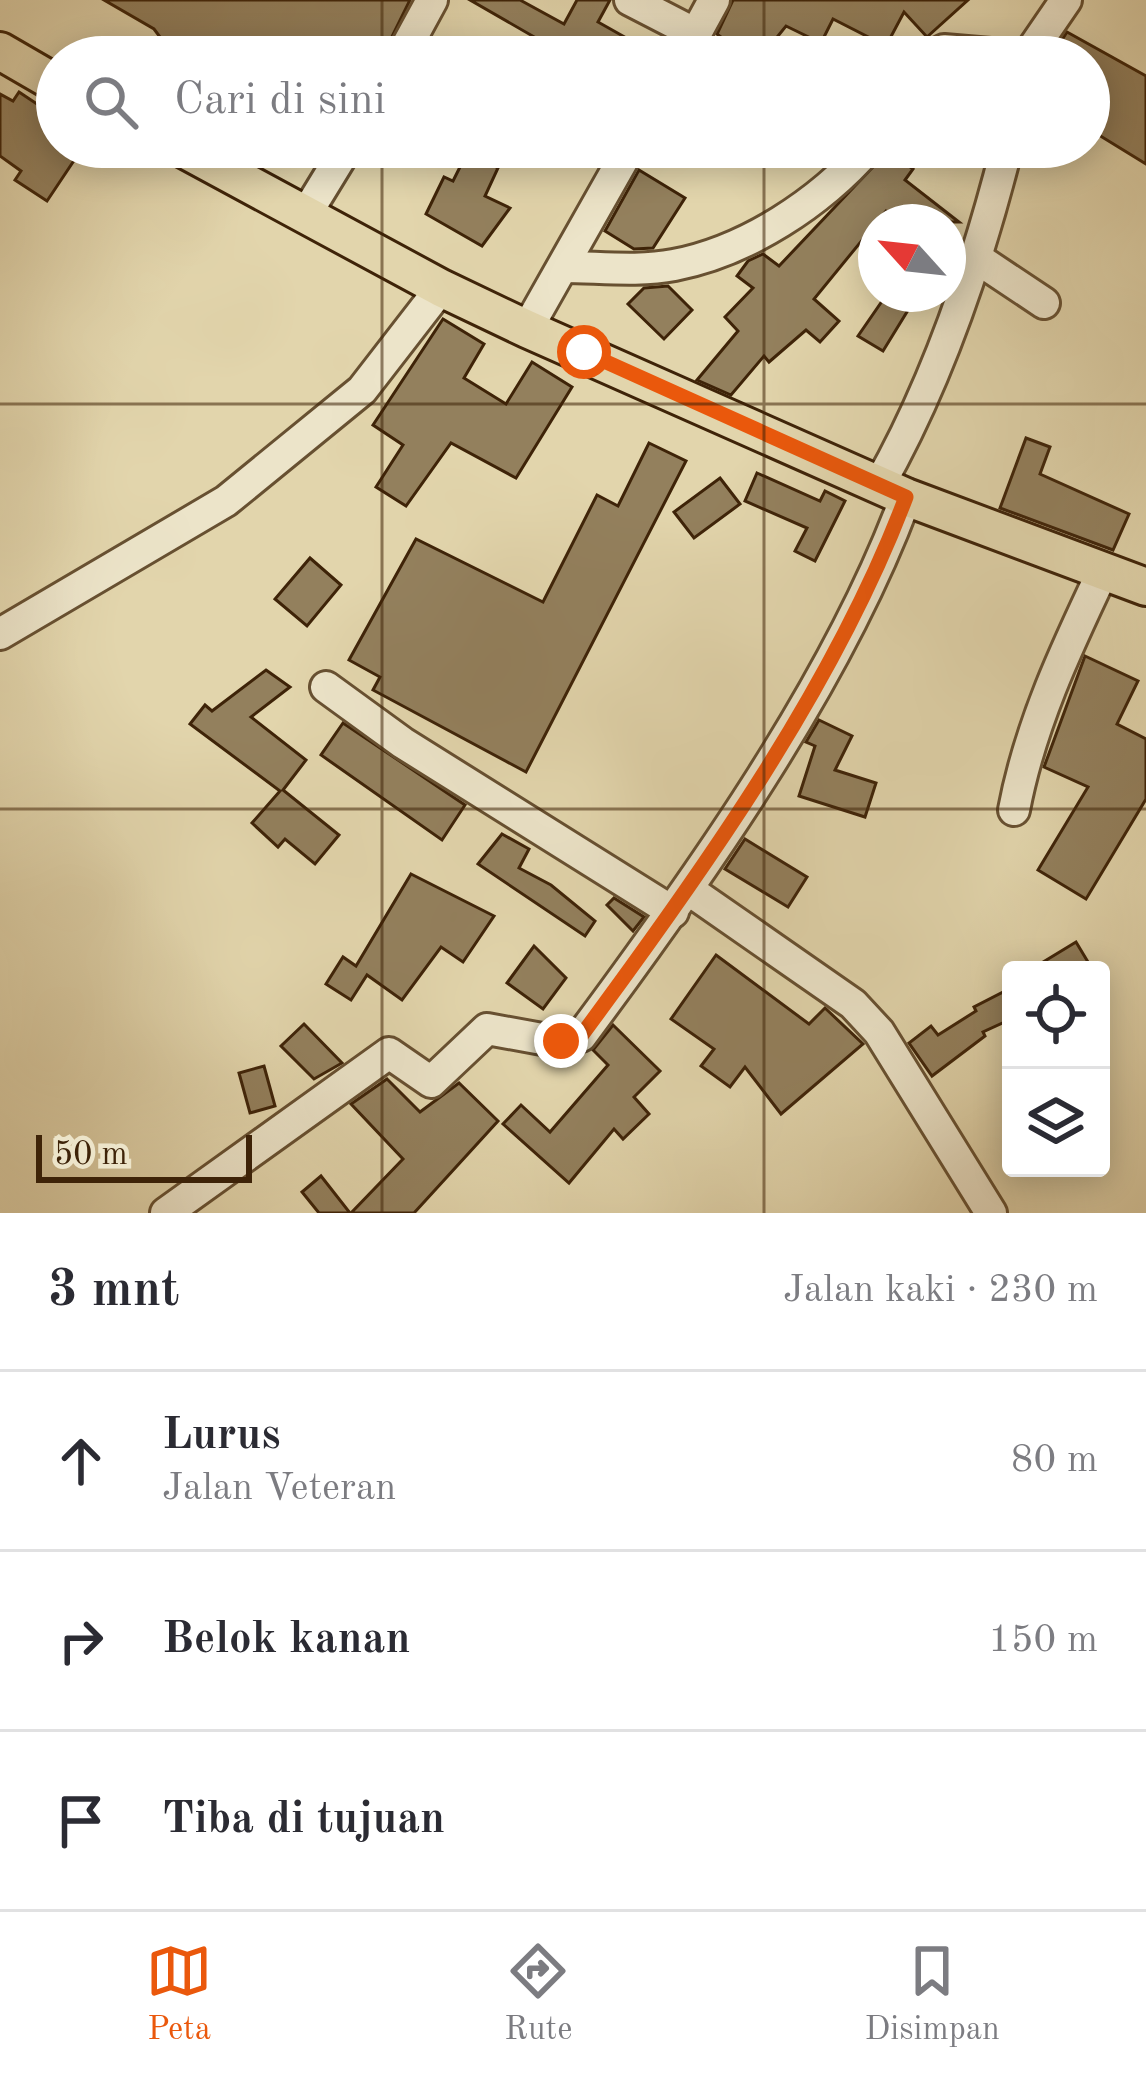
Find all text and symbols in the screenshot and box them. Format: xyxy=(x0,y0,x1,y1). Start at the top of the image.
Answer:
search box xyxy=(36,36,1110,168)
icon: search xyxy=(78,69,144,135)
text: Cari di sini xyxy=(174,79,386,124)
north arrow xyxy=(858,204,966,312)
route start xyxy=(557,325,611,379)
map controls xyxy=(1002,961,1110,1177)
button: locate xyxy=(1002,961,1110,1069)
route end xyxy=(534,1014,588,1068)
button: layers xyxy=(1002,1069,1110,1177)
scale bar xyxy=(36,1129,252,1182)
text: 50 m xyxy=(54,1139,128,1172)
text: 3 mnt xyxy=(48,1266,180,1317)
text: Jalan kaki · 230 m xyxy=(783,1271,1098,1310)
text: Lurus xyxy=(162,1414,281,1459)
icon: ahead xyxy=(48,1428,114,1494)
text: 80 m xyxy=(1011,1441,1098,1480)
text: Jalan Veteran xyxy=(162,1469,396,1508)
icon: right xyxy=(48,1608,114,1674)
text: Belok kanan xyxy=(162,1618,411,1663)
text: 150 m xyxy=(988,1621,1098,1660)
icon: arrive xyxy=(48,1788,114,1854)
text: Tiba di tujuan xyxy=(162,1798,445,1843)
tab: Peta xyxy=(146,1938,212,2051)
tab: Rute xyxy=(504,1938,572,2051)
tab: Disimpan xyxy=(865,1938,1000,2051)

